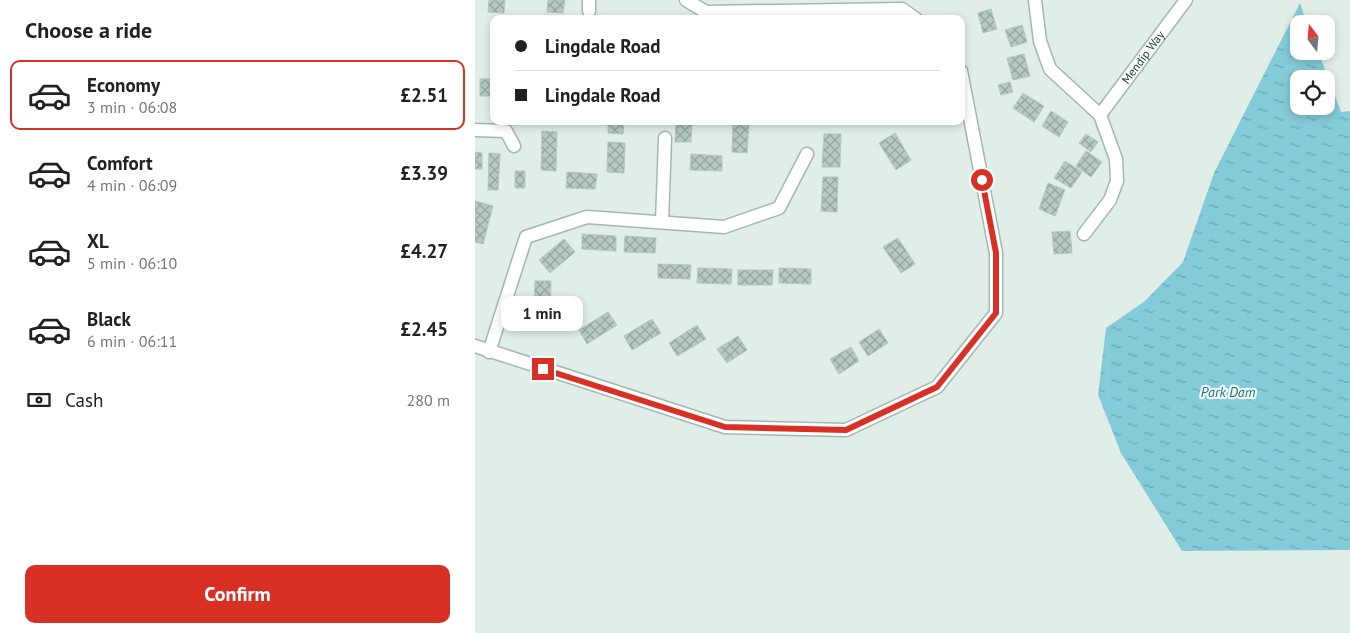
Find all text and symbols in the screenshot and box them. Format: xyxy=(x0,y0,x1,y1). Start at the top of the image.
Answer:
north arrow xyxy=(1290,15,1335,60)
map controls xyxy=(1290,15,1335,115)
text: Choose a ride xyxy=(25,16,152,44)
street label: Mendip Way xyxy=(1118,27,1168,87)
text: Lingdale Road xyxy=(545,34,661,58)
button: locate xyxy=(1290,70,1335,115)
icon: car xyxy=(27,73,72,118)
text: Economy xyxy=(87,73,160,97)
text: £2.51 xyxy=(400,83,448,107)
text: Lingdale Road xyxy=(545,83,661,107)
text: 3 min · 06:08 xyxy=(87,97,177,117)
icon: car xyxy=(27,151,72,196)
text: Comfort xyxy=(87,151,153,175)
text: £3.39 xyxy=(400,161,448,185)
route start xyxy=(971,169,993,191)
text: 4 min · 06:09 xyxy=(87,175,177,195)
icon: car xyxy=(27,229,72,274)
text: XL xyxy=(87,229,109,253)
text: £4.27 xyxy=(400,239,448,263)
text: 5 min · 06:10 xyxy=(87,253,177,273)
callout: 1 min xyxy=(502,296,584,332)
text: 1 min xyxy=(522,303,562,323)
icon: car xyxy=(27,307,72,352)
text: Black xyxy=(87,307,131,331)
text: £2.45 xyxy=(400,317,448,341)
text: 6 min · 06:11 xyxy=(87,331,177,351)
route end xyxy=(532,358,554,380)
water label: Park Dam xyxy=(1201,383,1256,401)
icon: cash xyxy=(25,386,53,414)
text: Cash xyxy=(65,388,103,412)
text: 280 m xyxy=(407,390,450,410)
button: Confirm xyxy=(25,565,450,623)

